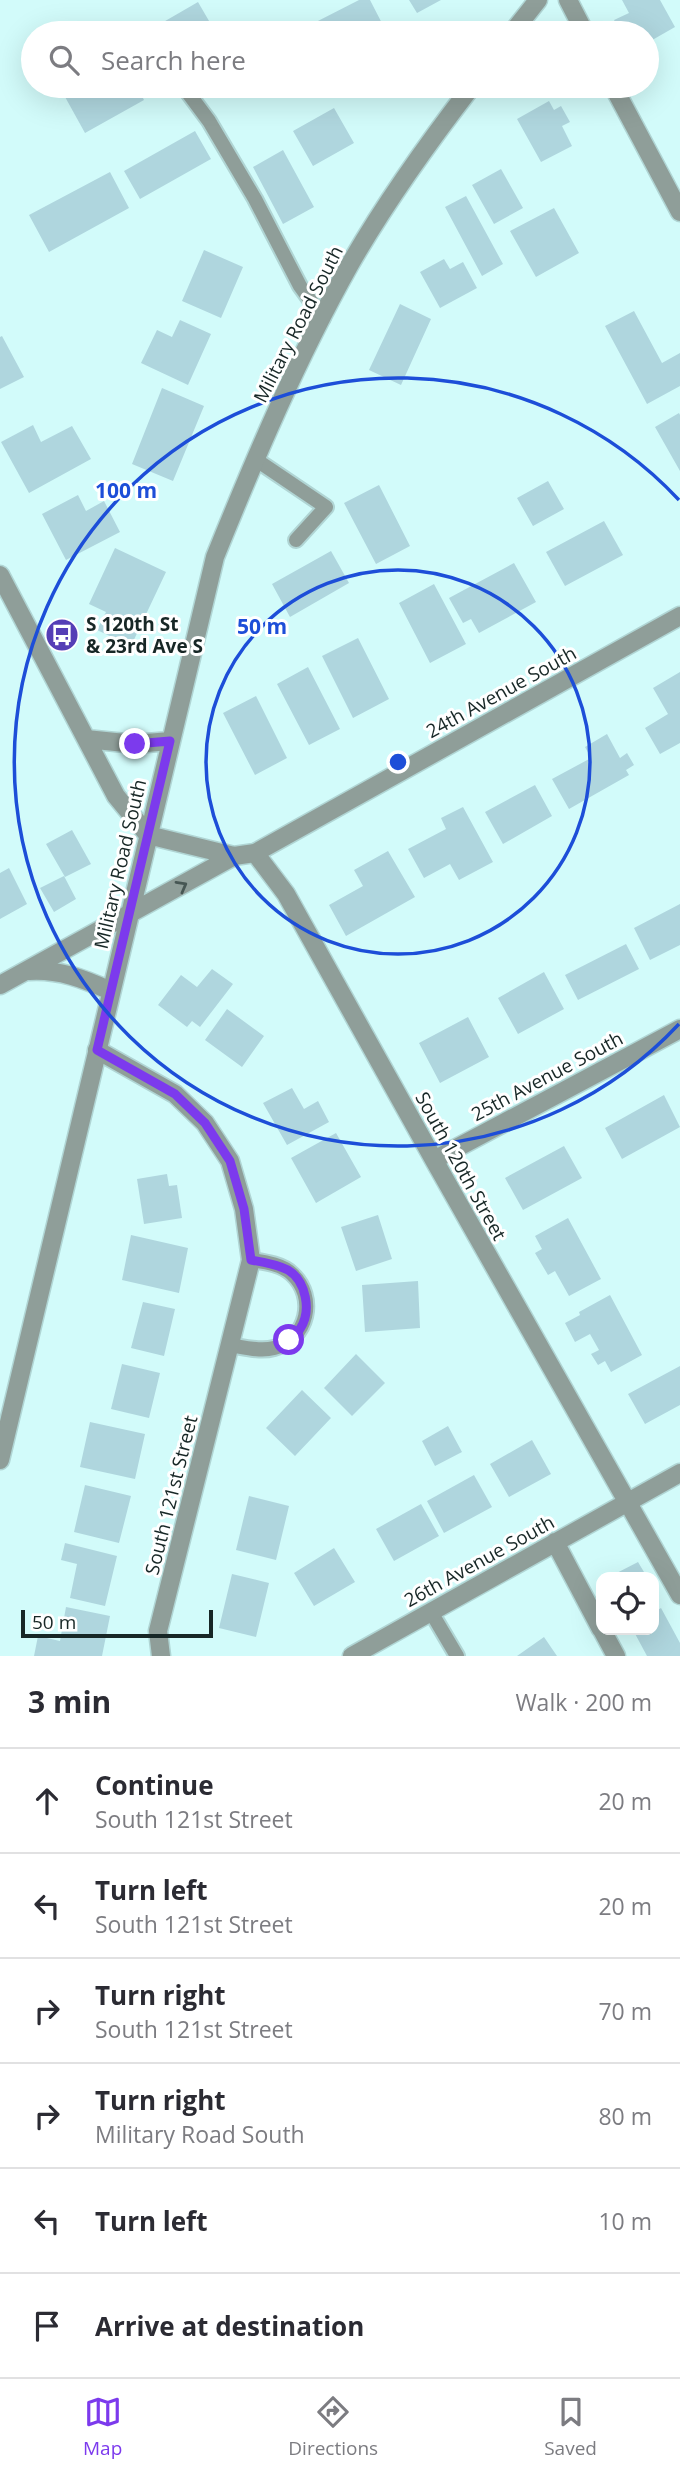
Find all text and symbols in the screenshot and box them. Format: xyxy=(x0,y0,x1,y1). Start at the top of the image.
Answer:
search box xyxy=(21,21,659,98)
icon: search xyxy=(45,41,83,79)
text: Search here xyxy=(101,42,246,78)
street label: Military Road South xyxy=(247,241,349,407)
text: 100 m xyxy=(95,476,157,504)
place label: S 120th St & 23rd Ave S xyxy=(86,611,203,659)
text: 50 m xyxy=(237,612,287,640)
bus stop icon: S 120th St & 23rd Ave S xyxy=(43,616,81,654)
street label: 24th Avenue South xyxy=(421,640,581,744)
route end xyxy=(119,728,150,759)
centre of rings xyxy=(386,750,410,774)
street label: Military Road South xyxy=(88,777,152,951)
one-way arrow xyxy=(175,881,187,894)
street label: 25th Avenue South xyxy=(467,1025,627,1127)
street label: South 120th Street xyxy=(409,1087,513,1245)
route start xyxy=(273,1324,304,1355)
street label: South 121st Street xyxy=(139,1412,203,1577)
street label: 26th Avenue South xyxy=(399,1509,559,1613)
map controls xyxy=(596,1572,659,1635)
button: locate xyxy=(596,1572,659,1635)
scale bar xyxy=(21,1607,214,1639)
text: 50 m xyxy=(32,1609,76,1635)
text: 3 min xyxy=(28,1681,111,1722)
text: Walk · 200 m xyxy=(515,1686,652,1718)
text: Continue xyxy=(95,1767,214,1803)
icon: ahead xyxy=(28,1782,66,1820)
text: 20 m xyxy=(598,1785,652,1817)
text: South 121st Street xyxy=(95,1803,293,1835)
text: Turn left xyxy=(95,1872,207,1908)
icon: left xyxy=(28,1887,66,1925)
text: 20 m xyxy=(598,1890,652,1922)
text: South 121st Street xyxy=(95,1908,293,1940)
text: Turn right xyxy=(95,1977,226,2013)
icon: right xyxy=(28,1992,66,2030)
text: 70 m xyxy=(598,1995,652,2027)
text: South 121st Street xyxy=(95,2013,293,2045)
text: Turn right xyxy=(95,2082,226,2118)
icon: right xyxy=(28,2097,66,2135)
text: 80 m xyxy=(598,2100,652,2132)
text: Military Road South xyxy=(95,2118,305,2150)
icon: left xyxy=(28,2202,66,2240)
text: Turn left xyxy=(95,2203,207,2239)
text: 10 m xyxy=(598,2205,652,2237)
icon: arrive xyxy=(28,2307,66,2345)
text: Arrive at destination xyxy=(95,2308,364,2344)
tab: Map xyxy=(83,2393,122,2461)
tab: Directions xyxy=(288,2393,378,2461)
tab: Saved xyxy=(544,2393,597,2461)

